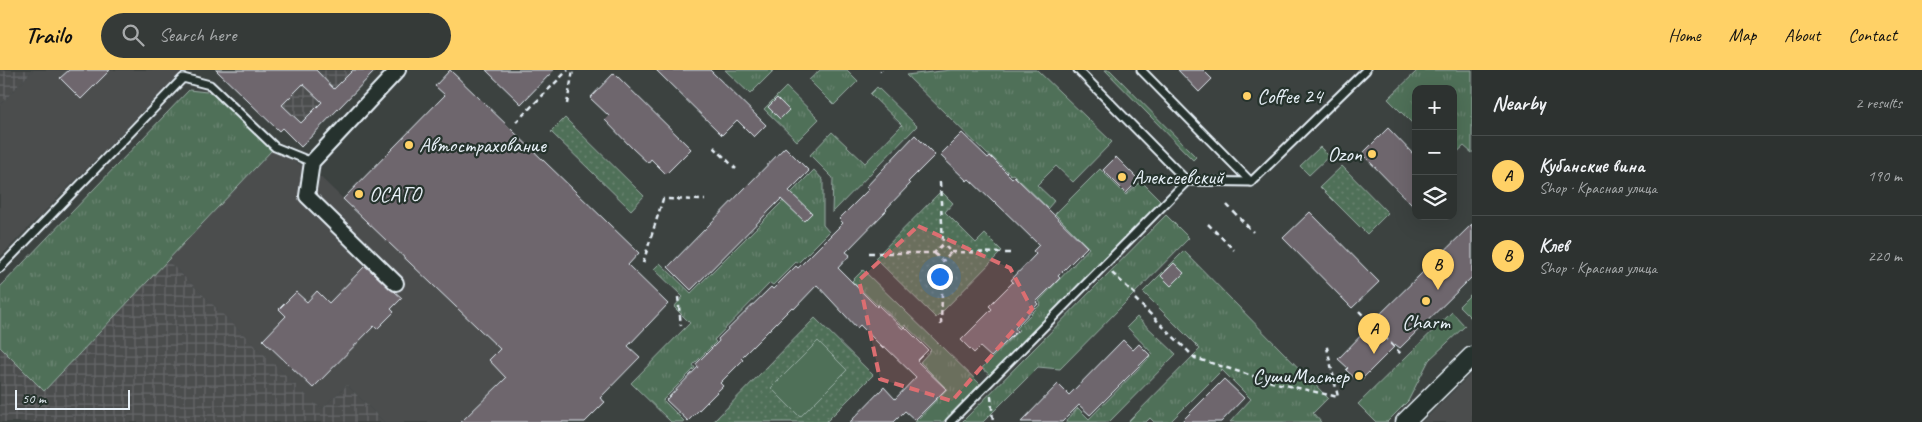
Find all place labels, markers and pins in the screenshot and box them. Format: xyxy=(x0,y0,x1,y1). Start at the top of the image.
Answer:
place label: Coffee 24 xyxy=(1257,83,1325,109)
marker: Coffee 24 xyxy=(1241,90,1253,102)
place label: Автострахование xyxy=(419,132,547,158)
marker: Автострахование xyxy=(403,139,415,151)
place label: Ozon xyxy=(1327,141,1363,167)
marker: Ozon xyxy=(1366,148,1378,160)
place label: Алексеевский xyxy=(1132,164,1225,190)
marker: Алексеевский xyxy=(1116,171,1128,183)
place label: ОСАГО xyxy=(369,181,423,207)
marker: ОСАГО xyxy=(353,188,365,200)
pin: B xyxy=(1422,249,1454,290)
marker: Charm xyxy=(1420,295,1432,307)
place label: Charm xyxy=(1402,309,1451,335)
pin: A xyxy=(1358,313,1390,354)
place label: СушиМастер xyxy=(1252,363,1350,389)
marker: СушиМастер xyxy=(1353,370,1365,382)

